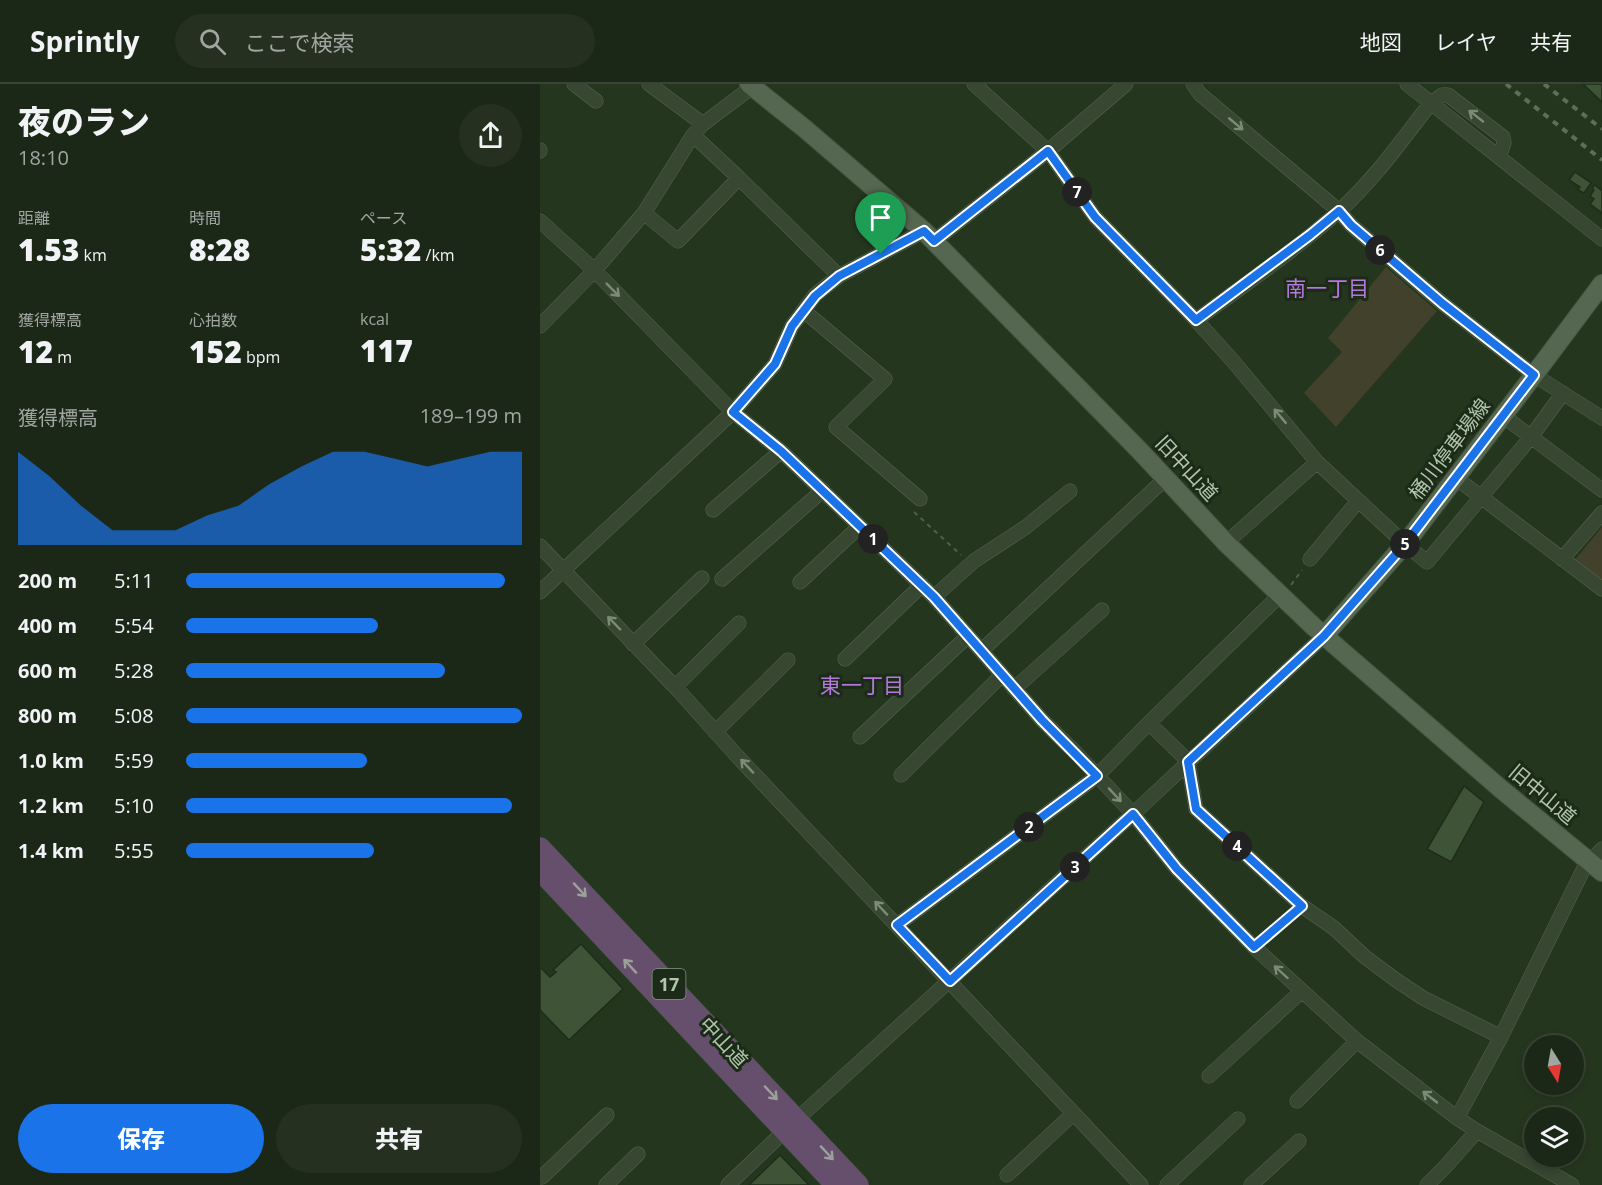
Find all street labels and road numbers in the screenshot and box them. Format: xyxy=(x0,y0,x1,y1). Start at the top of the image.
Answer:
street label: 桶川停車場線 xyxy=(1402,393,1496,505)
street label: 旧中山道 xyxy=(1150,430,1224,506)
street label: 旧中山道 xyxy=(1504,758,1582,830)
road number: 17 xyxy=(652,969,686,999)
street label: 中山道 xyxy=(694,1011,754,1073)

